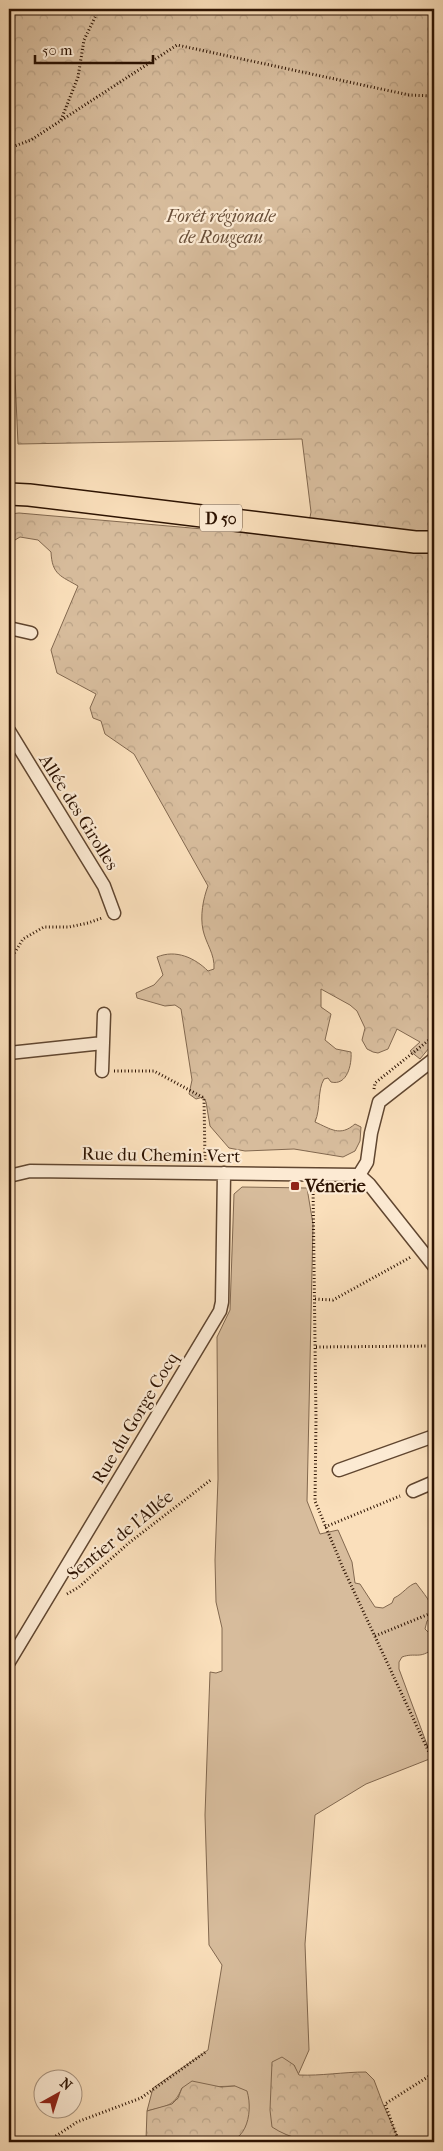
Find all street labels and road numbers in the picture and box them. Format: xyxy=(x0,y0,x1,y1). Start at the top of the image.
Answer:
road number: D 50 xyxy=(200,504,242,532)
street label: Allée des Girolles xyxy=(34,750,123,874)
street label: Rue du Chemin Vert xyxy=(81,1144,241,1167)
street label: Rue du Gorge Cocq xyxy=(88,1348,183,1488)
street label: Sentier de l'Allée xyxy=(63,1486,178,1585)

